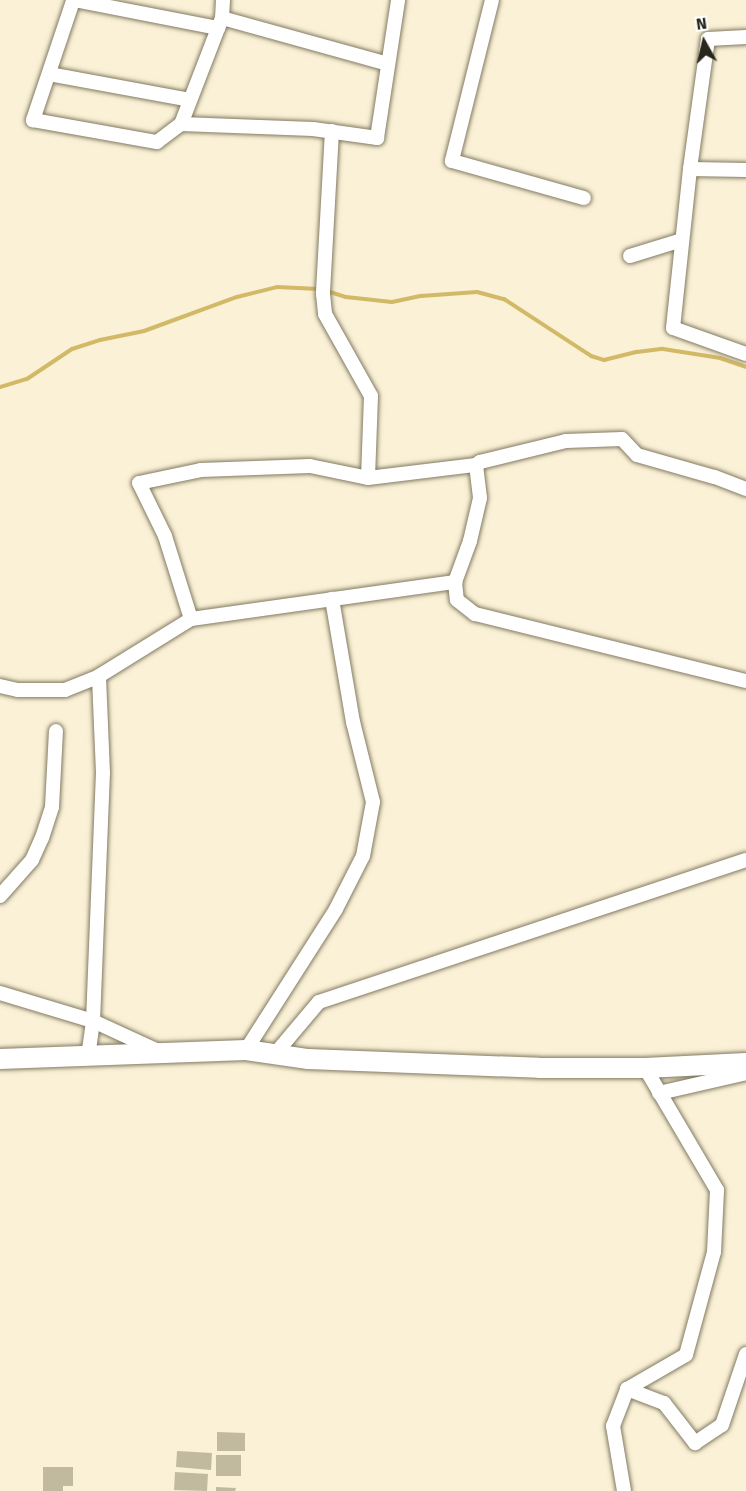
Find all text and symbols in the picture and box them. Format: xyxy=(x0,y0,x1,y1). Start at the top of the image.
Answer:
north arrow xyxy=(674,12,734,72)
text: N xyxy=(695,14,708,34)

